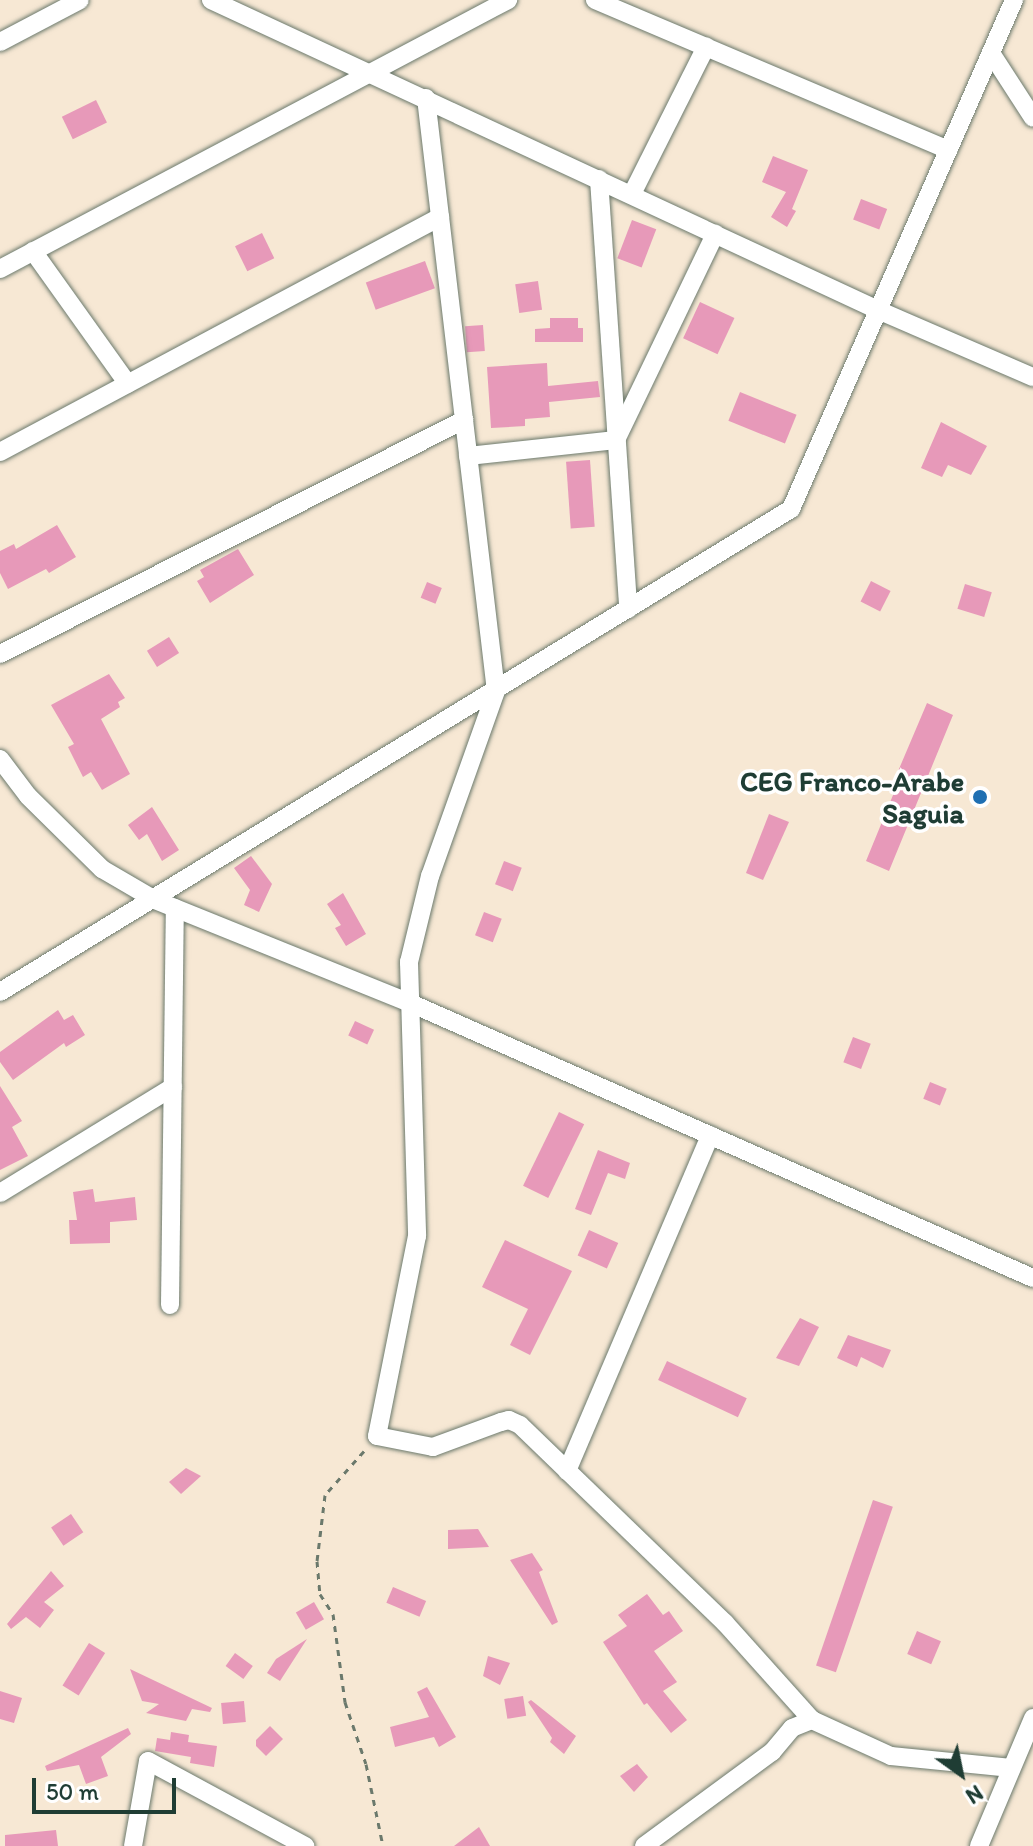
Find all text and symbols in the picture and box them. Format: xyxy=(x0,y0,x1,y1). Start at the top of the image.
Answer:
place label: CEG Franco-Arabe Saguia xyxy=(740,764,964,830)
marker: CEG Franco-Arabe Saguia xyxy=(971,788,989,806)
north arrow xyxy=(921,1734,1001,1814)
scale bar xyxy=(36,1762,180,1812)
text: 50 m xyxy=(46,1777,99,1806)
text: N xyxy=(961,1779,988,1810)

